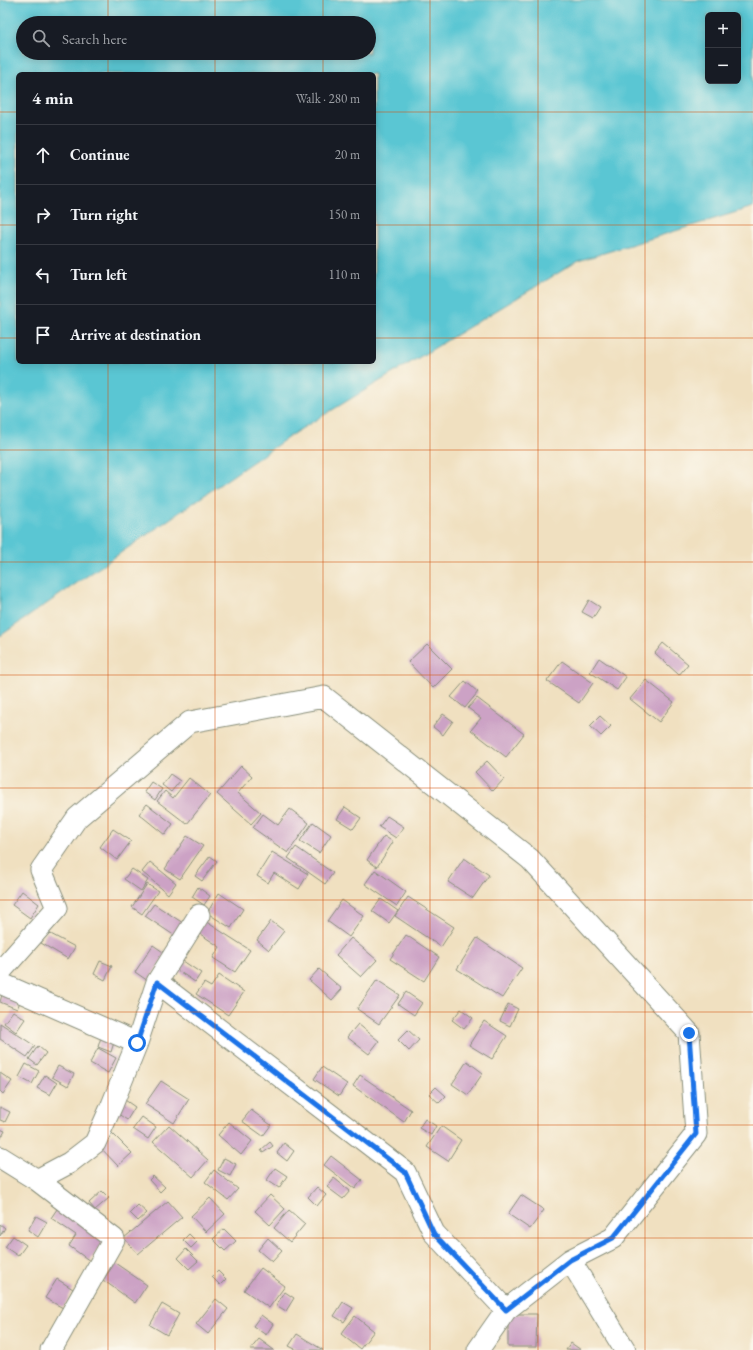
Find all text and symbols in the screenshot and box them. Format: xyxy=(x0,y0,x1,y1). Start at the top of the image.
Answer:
map controls xyxy=(705,12,741,84)
button: + xyxy=(705,12,741,48)
search box xyxy=(16,16,376,60)
icon: search xyxy=(30,27,52,49)
text: Search here xyxy=(62,29,127,48)
button: − xyxy=(705,48,741,84)
text: 4 min xyxy=(32,87,73,109)
text: Walk · 280 m xyxy=(296,90,360,107)
icon: ahead xyxy=(32,144,54,166)
text: Continue xyxy=(70,145,130,164)
text: 20 m xyxy=(335,146,360,163)
icon: right xyxy=(32,204,54,226)
text: Turn right xyxy=(70,205,138,224)
text: 150 m xyxy=(329,206,360,223)
icon: left xyxy=(32,264,54,286)
text: Turn left xyxy=(70,265,127,284)
text: 110 m xyxy=(329,266,360,283)
icon: arrive xyxy=(32,324,54,346)
text: Arrive at destination xyxy=(70,325,201,344)
route end xyxy=(680,1024,698,1042)
route start xyxy=(128,1034,146,1052)

